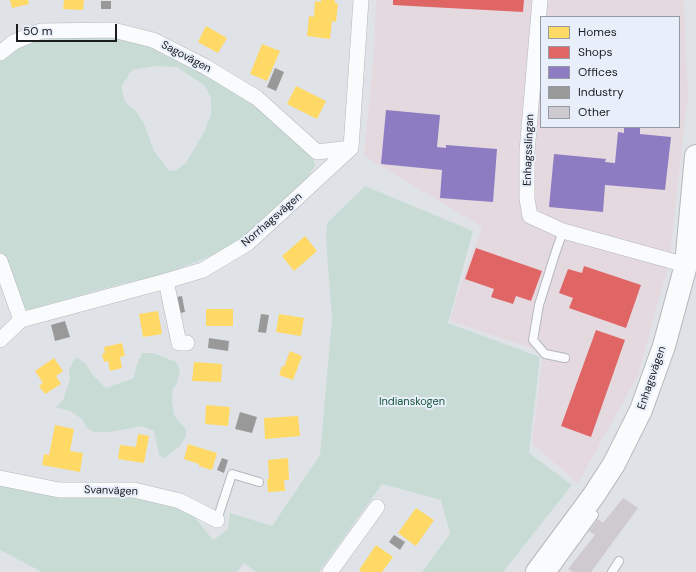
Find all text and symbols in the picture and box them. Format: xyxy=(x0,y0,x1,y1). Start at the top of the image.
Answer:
scale bar xyxy=(18,16,119,42)
legend xyxy=(540,16,680,128)
text: 50 m xyxy=(23,23,52,39)
text: Homes xyxy=(578,24,617,40)
street label: Sagovägen xyxy=(159,38,213,76)
text: Shops xyxy=(578,44,613,60)
text: Offices xyxy=(578,64,618,80)
text: Industry xyxy=(578,84,624,100)
text: Other xyxy=(578,104,610,120)
street label: Enhagsslingan xyxy=(521,114,537,186)
street label: Norrhagsvägen xyxy=(239,190,305,250)
street label: Enhagsvägen xyxy=(635,345,669,411)
park label: Indianskogen xyxy=(379,395,445,409)
street label: Svanvägen xyxy=(84,483,138,499)

